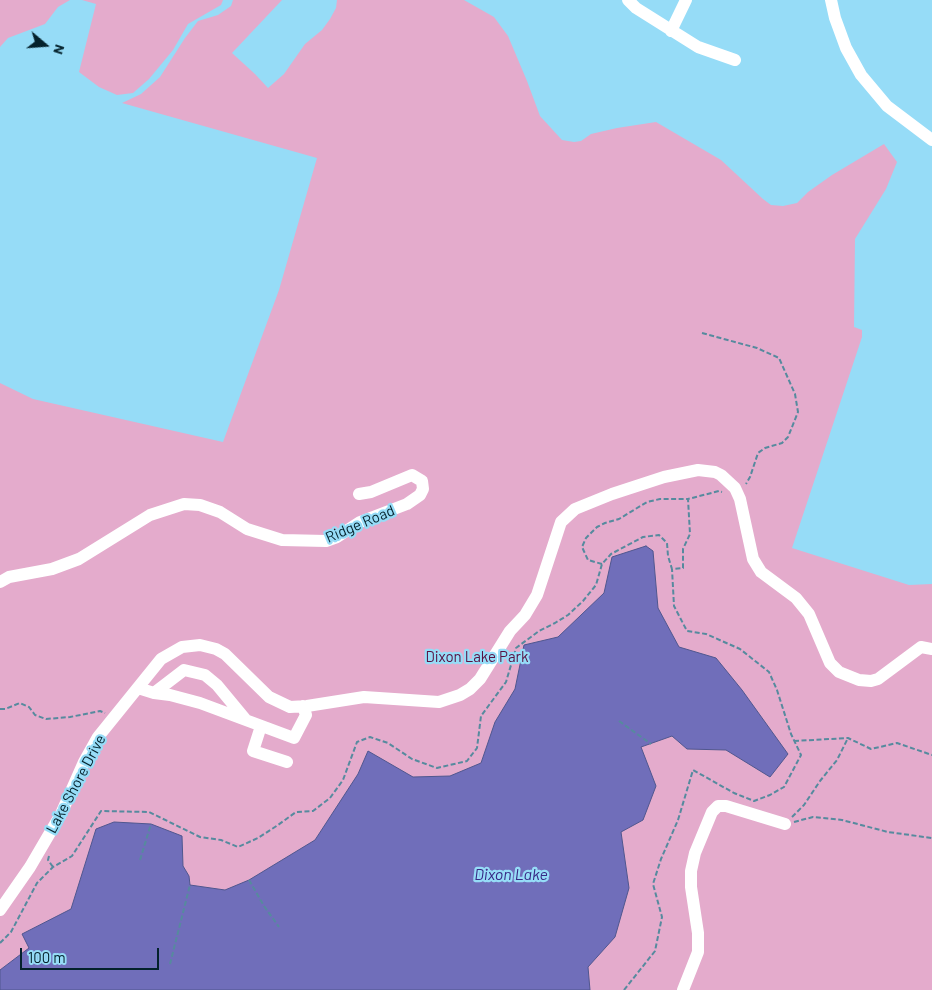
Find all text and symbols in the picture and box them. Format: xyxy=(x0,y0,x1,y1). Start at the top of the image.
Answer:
north arrow xyxy=(20,20,70,70)
text: N xyxy=(50,43,69,57)
street label: Ridge Road xyxy=(323,501,397,547)
park label: Dixon Lake Park xyxy=(425,648,529,666)
street label: Lake Shore Drive xyxy=(42,732,110,836)
water label: Dixon Lake xyxy=(474,865,548,885)
scale bar xyxy=(22,938,161,970)
text: 100 m xyxy=(28,948,66,966)

